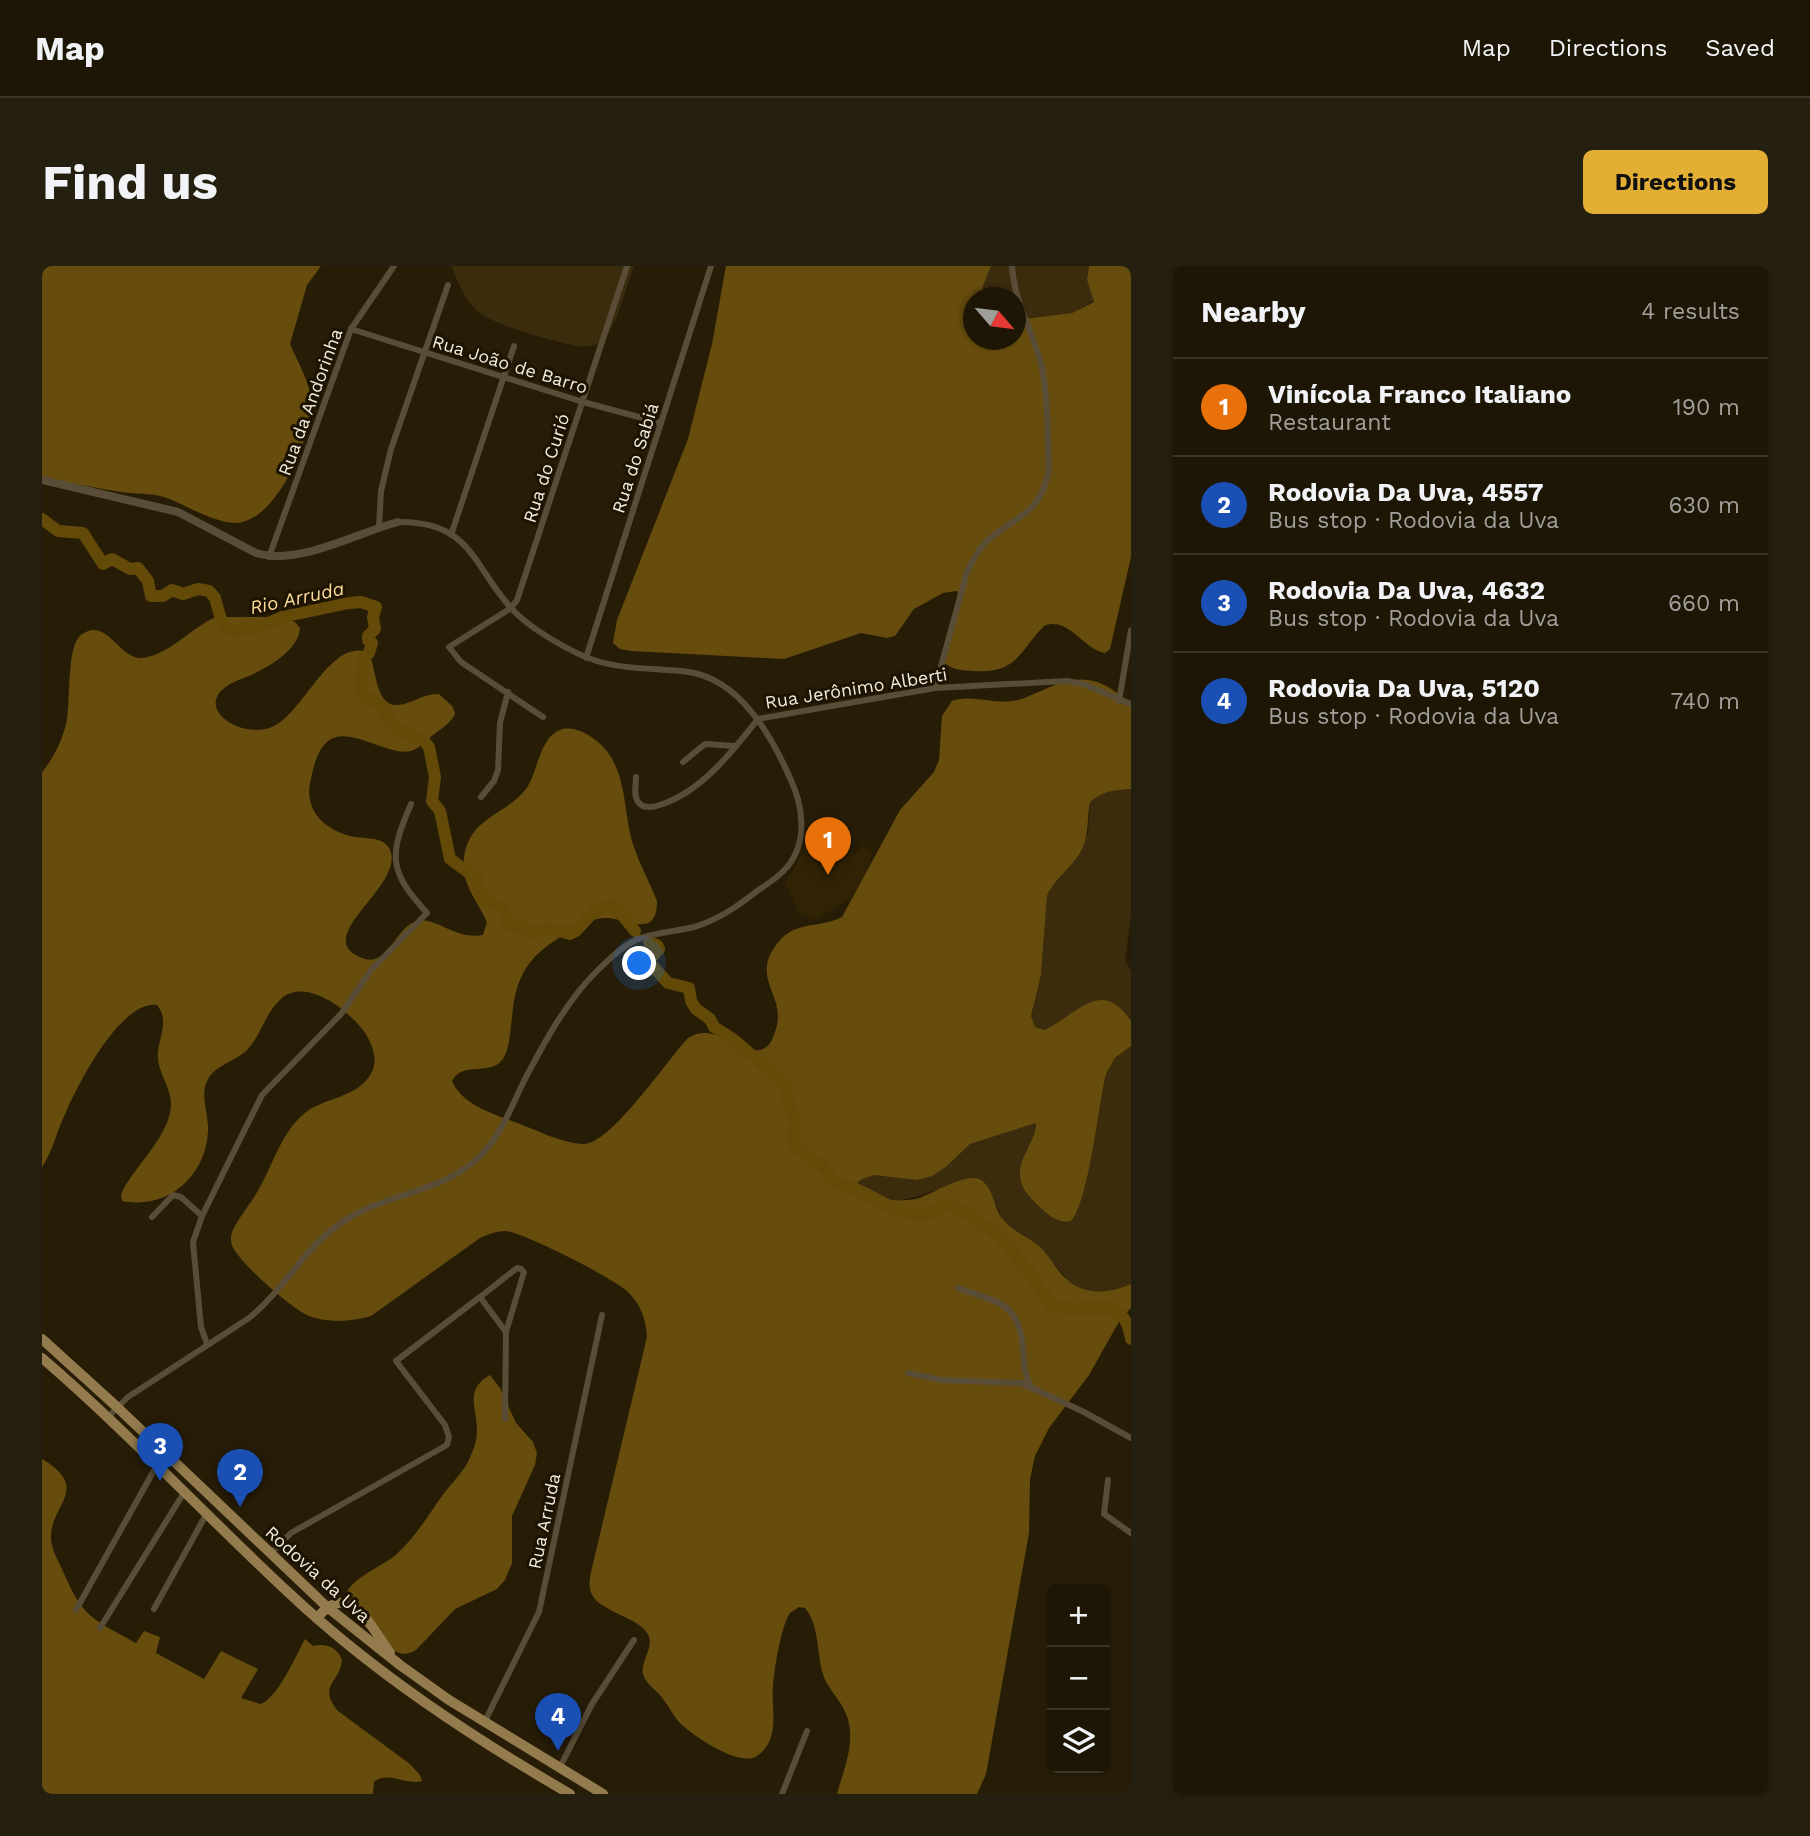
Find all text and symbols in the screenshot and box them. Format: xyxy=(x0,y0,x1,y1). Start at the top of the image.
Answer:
text: Map xyxy=(35,29,105,68)
text: Map xyxy=(1462,34,1511,62)
text: Directions xyxy=(1549,34,1667,62)
text: Saved xyxy=(1705,34,1775,62)
button: Directions xyxy=(1583,150,1768,214)
text: Find us xyxy=(42,153,218,211)
north arrow xyxy=(963,287,1026,350)
text: Nearby xyxy=(1201,294,1306,329)
text: 4 results xyxy=(1641,298,1740,325)
street label: Rua da Andorinha xyxy=(274,326,346,478)
street label: Rua João de Barro xyxy=(430,330,590,398)
text: Vinícola Franco Italiano xyxy=(1268,379,1571,409)
text: 1 xyxy=(1219,394,1229,421)
text: 190 m xyxy=(1673,394,1740,421)
street label: Rua do Sabiá xyxy=(607,400,663,516)
text: Restaurant xyxy=(1268,409,1391,436)
street label: Rua do Curió xyxy=(518,411,574,525)
text: Rodovia Da Uva, 4557 xyxy=(1268,477,1544,507)
text: 2 xyxy=(1217,492,1231,519)
text: 630 m xyxy=(1669,492,1740,519)
text: Bus stop · Rodovia da Uva xyxy=(1268,507,1559,534)
text: Rodovia Da Uva, 4632 xyxy=(1268,575,1545,605)
water label: Rio Arruda xyxy=(248,577,346,619)
text: 3 xyxy=(1217,590,1231,617)
text: 660 m xyxy=(1668,590,1740,617)
text: Bus stop · Rodovia da Uva xyxy=(1268,605,1559,632)
street label: Rua Jerônimo Alberti xyxy=(763,663,949,713)
text: Rodovia Da Uva, 5120 xyxy=(1268,673,1540,703)
text: 4 xyxy=(1217,688,1231,715)
text: 740 m xyxy=(1671,688,1740,715)
text: Bus stop · Rodovia da Uva xyxy=(1268,703,1559,730)
pin: 1 xyxy=(805,817,851,875)
your location xyxy=(622,946,656,980)
pin: 3 xyxy=(137,1423,183,1481)
pin: 2 xyxy=(217,1449,263,1507)
street label: Rua Arruda xyxy=(524,1471,564,1571)
street label: Rodovia da Uva xyxy=(261,1521,375,1627)
map controls xyxy=(1047,1584,1110,1773)
button: + xyxy=(1047,1584,1110,1647)
button: − xyxy=(1047,1647,1110,1710)
pin: 4 xyxy=(535,1693,581,1751)
button: layers xyxy=(1047,1710,1110,1773)

